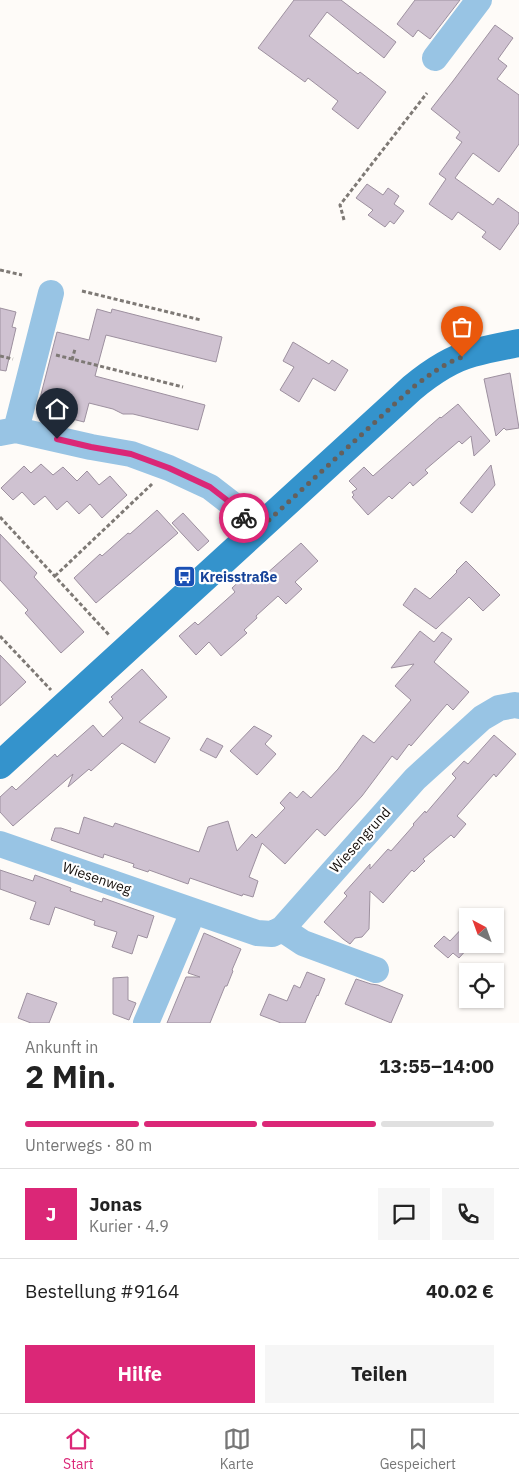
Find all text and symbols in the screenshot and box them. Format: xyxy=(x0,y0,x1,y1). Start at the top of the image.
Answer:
pin xyxy=(441,306,483,357)
icon: bag xyxy=(448,313,476,341)
pin xyxy=(36,388,78,439)
icon: home xyxy=(43,395,71,423)
courier xyxy=(219,493,269,543)
icon: bike xyxy=(230,504,258,532)
bus stop icon: Kreisstraße xyxy=(172,565,196,589)
place label: Kreisstraße xyxy=(200,568,278,586)
street label: Wiesengrund xyxy=(326,803,394,877)
street label: Wiesenweg xyxy=(60,858,134,898)
north arrow xyxy=(459,908,504,952)
map controls xyxy=(459,908,504,1008)
button: locate xyxy=(459,963,504,1008)
text: Ankunft in xyxy=(25,1037,98,1057)
text: 13:55–14:00 xyxy=(379,1054,494,1078)
text: 2 Min. xyxy=(25,1055,116,1097)
text: Unterwegs · 80 m xyxy=(25,1135,152,1155)
button: chat xyxy=(378,1188,430,1240)
button: phone xyxy=(442,1188,494,1240)
text: Jonas xyxy=(89,1192,142,1216)
text: J xyxy=(46,1202,56,1226)
text: Kurier · 4.9 xyxy=(89,1216,169,1236)
text: Bestellung #9164 xyxy=(25,1279,179,1303)
text: 40.02 € xyxy=(426,1279,494,1303)
button: Hilfe xyxy=(25,1345,255,1403)
button: Teilen xyxy=(265,1345,494,1403)
tab: Start xyxy=(63,1425,94,1473)
tab: Karte xyxy=(220,1425,254,1473)
tab: Gespeichert xyxy=(380,1425,456,1473)

